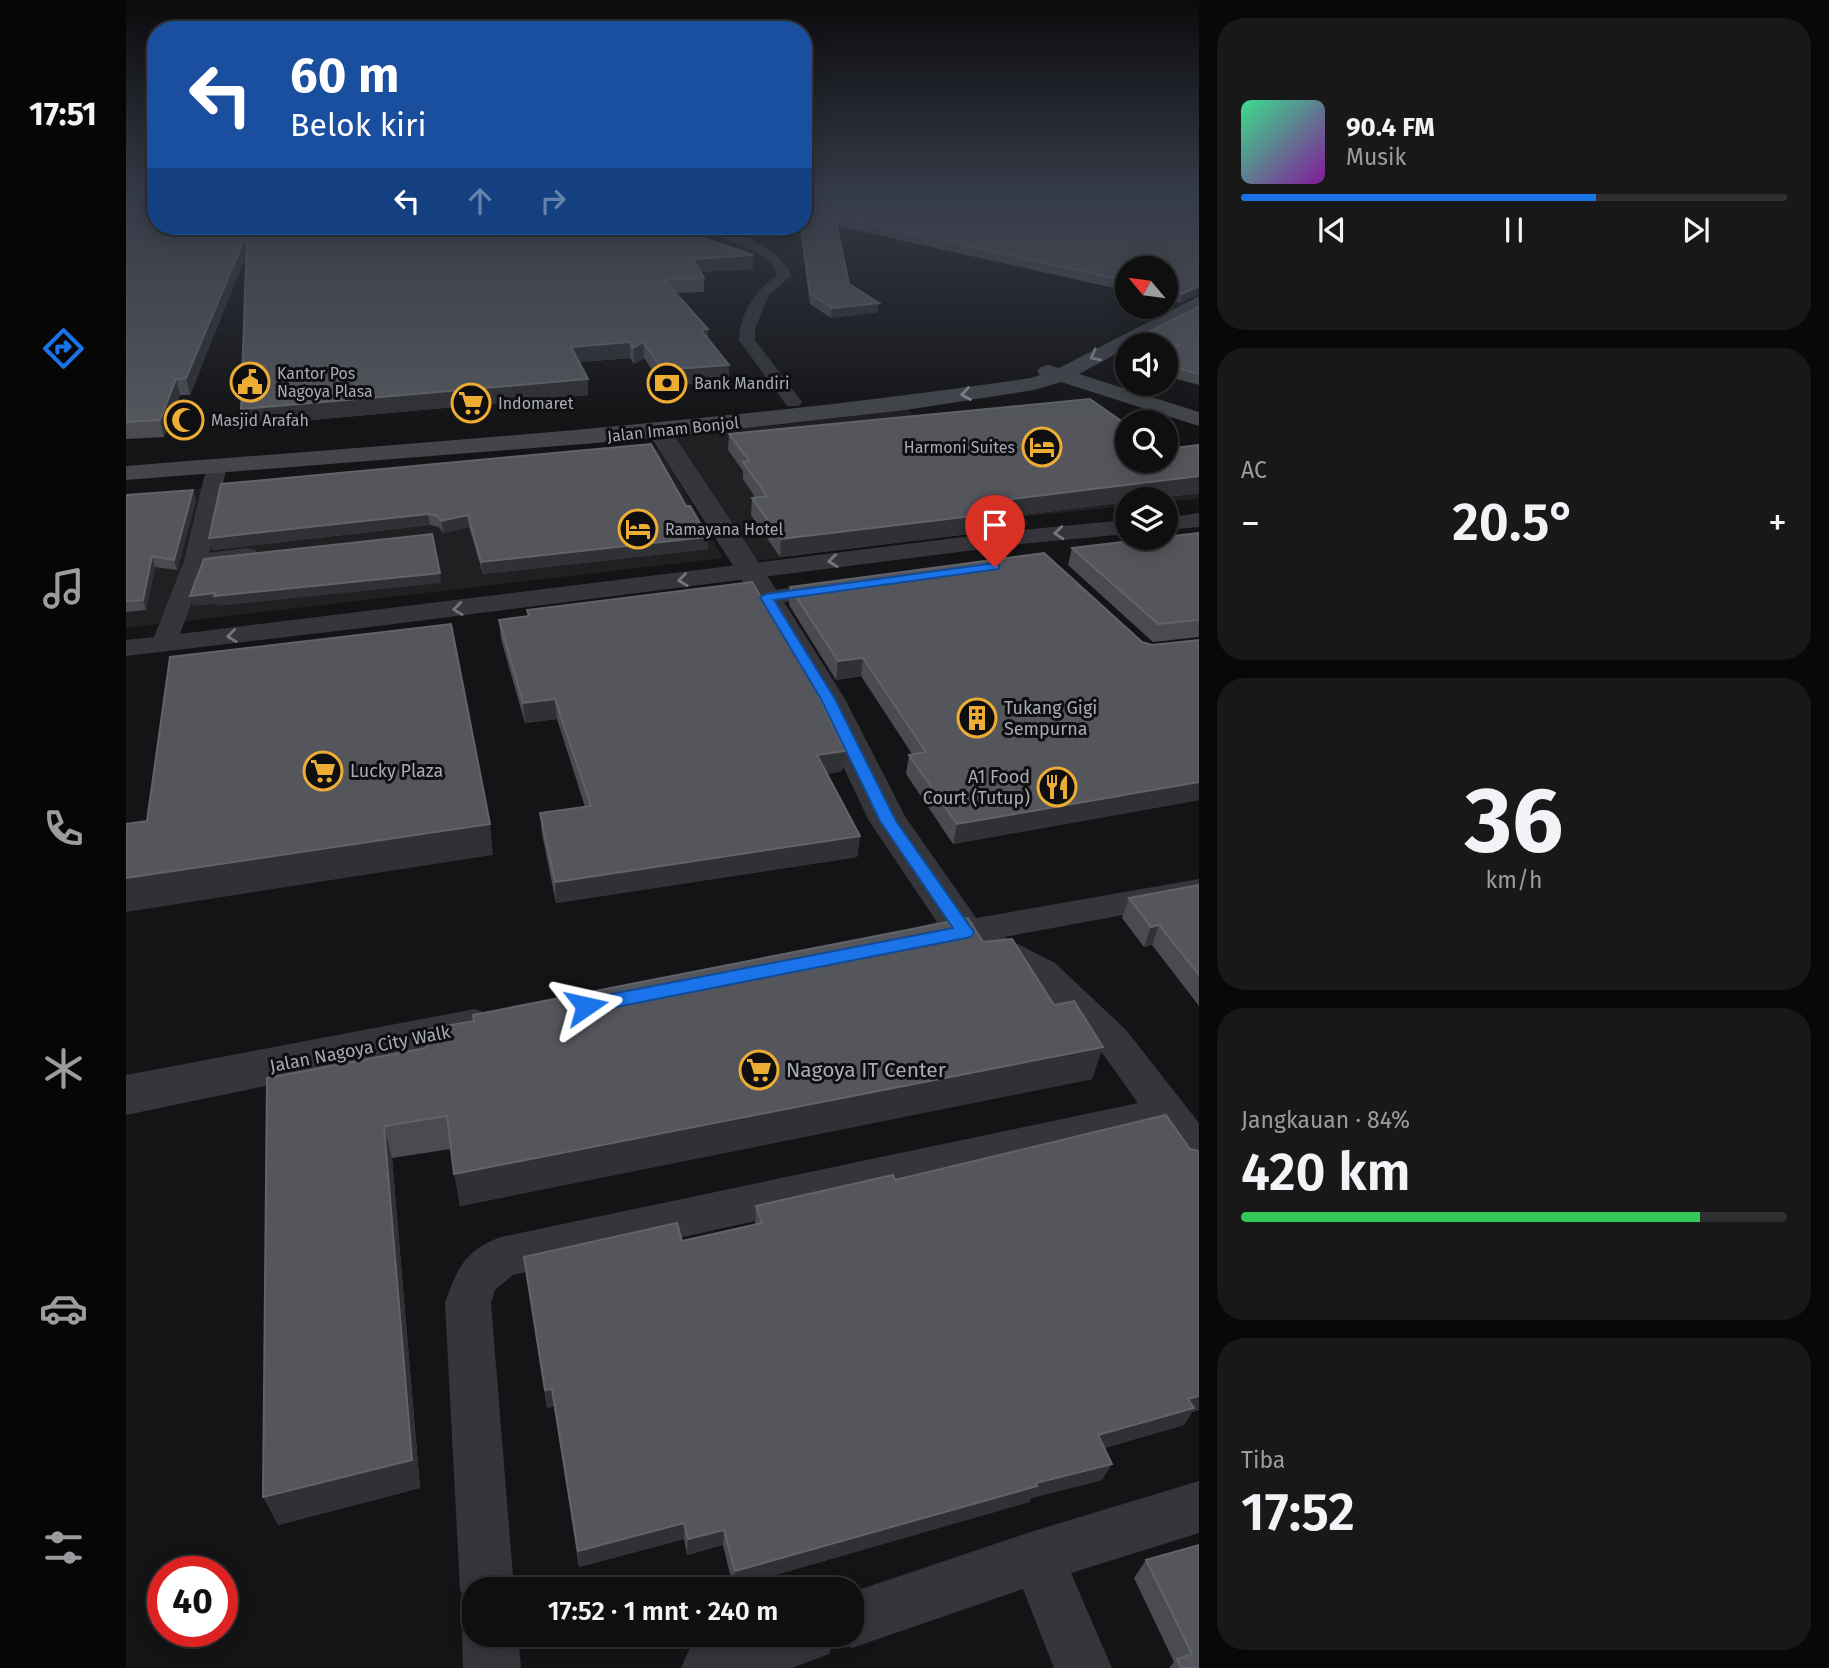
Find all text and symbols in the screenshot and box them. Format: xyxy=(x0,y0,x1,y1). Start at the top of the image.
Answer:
text: 60 m xyxy=(290,46,399,105)
icon: left xyxy=(175,49,266,140)
text: 17:51 xyxy=(29,95,97,133)
text: Belok kiri xyxy=(290,106,426,144)
text: 90.4 FM xyxy=(1346,112,1435,143)
text: Musik xyxy=(1346,143,1406,171)
icon: left xyxy=(388,182,426,220)
icon: ahead xyxy=(461,182,499,220)
icon: right xyxy=(534,182,572,220)
icon: previous xyxy=(1313,211,1351,249)
icon: pause xyxy=(1495,211,1533,249)
icon: next xyxy=(1677,211,1715,249)
north arrow xyxy=(1115,256,1178,318)
map controls xyxy=(1115,256,1178,550)
icon: directions xyxy=(39,324,88,373)
button: sound xyxy=(1115,333,1178,396)
one-way arrow xyxy=(1090,348,1102,361)
public building icon: Kantor Pos Nagoya Plasa xyxy=(229,361,271,403)
bank icon: Bank Mandiri xyxy=(646,362,688,404)
place label: Kantor Pos Nagoya Plasa xyxy=(277,364,373,401)
place label: Bank Mandiri xyxy=(694,374,790,393)
supermarket icon: Indomaret xyxy=(450,382,492,424)
one-way arrow xyxy=(960,386,972,401)
place label: Indomaret xyxy=(498,394,574,413)
mosque icon: Masjid Arafah xyxy=(163,399,205,441)
button: search xyxy=(1115,410,1178,473)
place label: Masjid Arafah xyxy=(211,411,309,430)
street label: Jalan Imam Bonjol xyxy=(606,413,740,446)
hotel icon: Harmoni Suites xyxy=(1021,426,1063,468)
place label: Harmoni Suites xyxy=(904,438,1015,457)
text: AC xyxy=(1241,456,1267,484)
button: layers xyxy=(1115,487,1178,550)
text: 20.5° xyxy=(1452,491,1576,554)
pin xyxy=(965,495,1025,567)
text: − xyxy=(1241,500,1260,546)
text: + xyxy=(1768,500,1787,546)
icon: arrive xyxy=(976,506,1014,544)
hotel icon: Ramayana Hotel xyxy=(617,508,659,550)
place label: Ramayana Hotel xyxy=(665,520,784,539)
one-way arrow xyxy=(1053,525,1064,540)
one-way arrow xyxy=(827,554,839,569)
icon: music xyxy=(39,564,88,613)
one-way arrow xyxy=(677,573,689,588)
one-way arrow xyxy=(452,601,463,616)
one-way arrow xyxy=(226,628,237,643)
building icon: Tukang Gigi Sempurna xyxy=(956,697,998,739)
place label: Tukang Gigi Sempurna xyxy=(1004,697,1097,740)
supermarket icon: Lucky Plaza xyxy=(302,750,344,792)
place label: Lucky Plaza xyxy=(350,760,443,782)
place label: A1 Food Court (Tutup) xyxy=(923,766,1030,809)
restaurant icon: A1 Food Court (Tutup) xyxy=(1036,766,1078,808)
text: 36 xyxy=(1465,766,1563,875)
icon: phone xyxy=(39,804,88,853)
text: km/h xyxy=(1486,866,1542,894)
position arrow xyxy=(549,969,623,1043)
street label: Jalan Nagoya City Walk xyxy=(268,1021,453,1077)
icon: climate xyxy=(39,1044,88,1093)
supermarket icon: Nagoya IT Center xyxy=(738,1049,780,1091)
place label: Nagoya IT Center xyxy=(786,1057,946,1083)
text: Jangkauan · 84% xyxy=(1241,1106,1410,1134)
text: 420 km xyxy=(1241,1141,1411,1204)
icon: car xyxy=(39,1284,88,1333)
text: Tiba xyxy=(1241,1446,1285,1474)
text: 17:52 xyxy=(1241,1481,1355,1544)
icon: filters xyxy=(39,1523,88,1572)
speed limit sign: 40 xyxy=(147,1556,238,1647)
text: 17:52 · 1 mnt · 240 m xyxy=(548,1596,778,1627)

